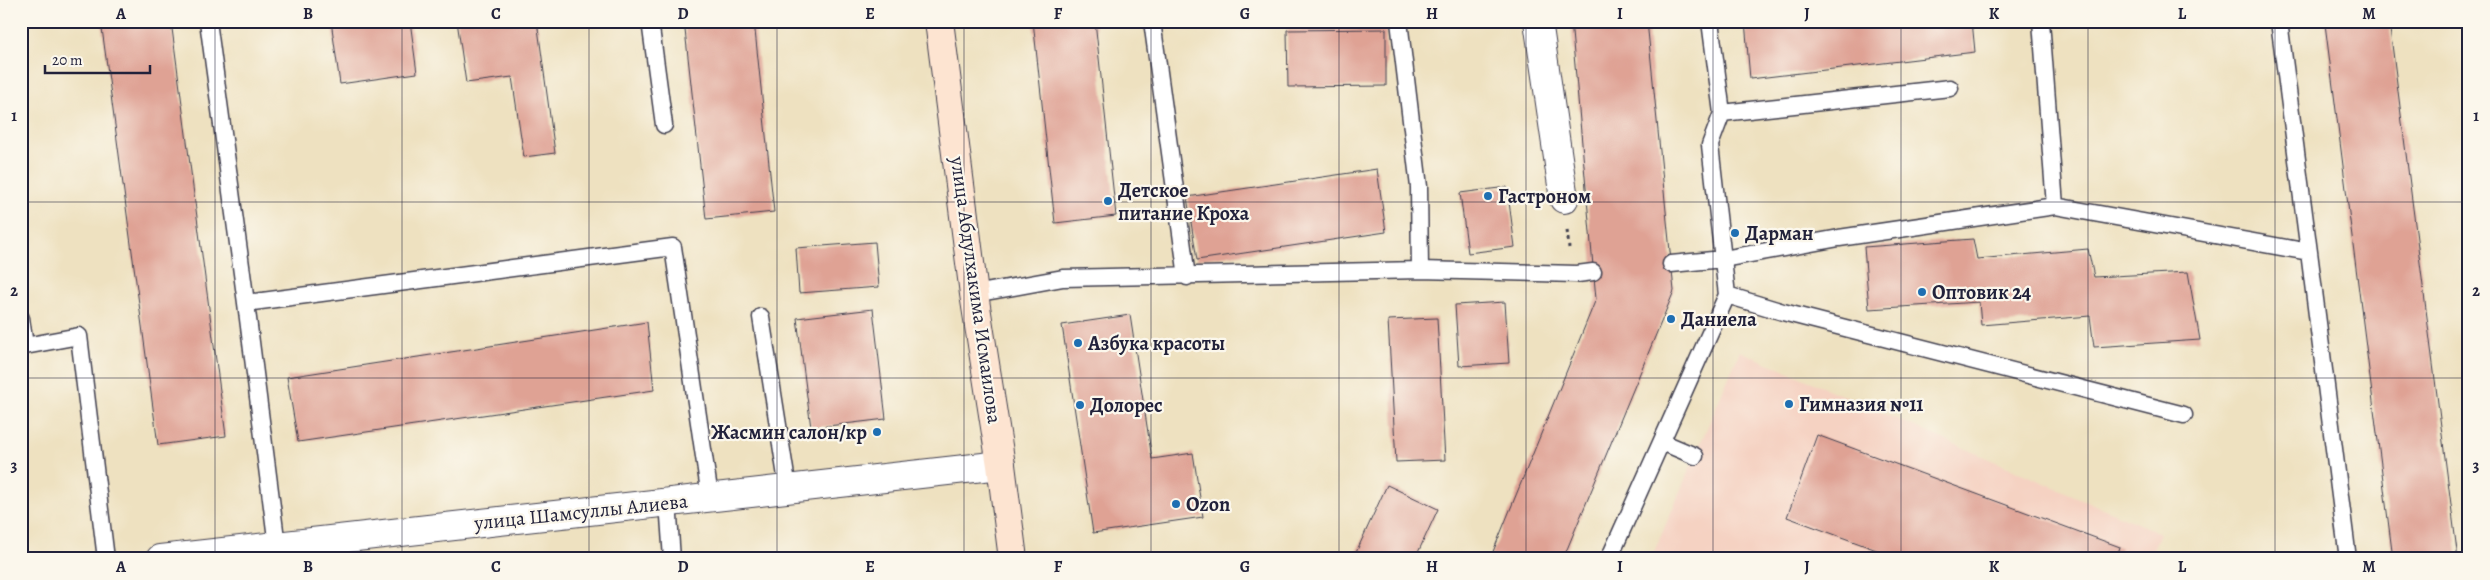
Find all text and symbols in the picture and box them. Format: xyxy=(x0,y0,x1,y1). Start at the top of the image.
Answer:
text: A xyxy=(115,3,127,25)
text: B xyxy=(303,3,313,25)
text: C xyxy=(491,3,501,25)
text: D xyxy=(677,3,689,25)
text: E xyxy=(865,3,875,25)
text: F xyxy=(1054,3,1063,25)
text: G xyxy=(1240,3,1250,25)
text: H xyxy=(1426,3,1438,25)
text: I xyxy=(1617,3,1623,25)
text: J xyxy=(1804,3,1810,25)
text: K xyxy=(1989,3,2000,25)
text: L xyxy=(2178,3,2187,25)
text: M xyxy=(2362,3,2376,25)
scale bar xyxy=(45,42,150,74)
text: 20 m xyxy=(52,50,83,70)
text: 1 xyxy=(11,105,17,127)
text: 1 xyxy=(2473,105,2479,127)
street label: улица Абдулхакима Исмаилова xyxy=(944,154,1008,426)
place label: Детское питание Кроха xyxy=(1118,177,1250,227)
place label: Гастроном xyxy=(1498,183,1592,210)
marker: Гастроном xyxy=(1482,190,1494,202)
marker: Детское питание Кроха xyxy=(1102,195,1114,207)
place label: Дарман xyxy=(1745,220,1814,247)
marker: Дарман xyxy=(1729,227,1741,239)
place label: Оптовик 24 xyxy=(1932,279,2032,306)
text: 2 xyxy=(10,280,18,302)
text: 2 xyxy=(2472,280,2480,302)
marker: Оптовик 24 xyxy=(1916,286,1928,298)
place label: Даниела xyxy=(1681,306,1757,333)
marker: Даниела xyxy=(1665,313,1677,325)
place label: Азбука красоты xyxy=(1087,330,1225,357)
marker: Азбука красоты xyxy=(1072,337,1084,349)
place label: Гимназия №11 xyxy=(1799,391,1924,418)
place label: Долорес xyxy=(1090,392,1163,419)
marker: Гимназия №11 xyxy=(1783,398,1795,410)
marker: Долорес xyxy=(1074,399,1086,411)
place label: Жасмин салон/кр xyxy=(711,419,867,446)
marker: Жасмин салон/кр xyxy=(871,426,883,438)
text: 3 xyxy=(11,455,18,477)
text: 3 xyxy=(2473,455,2480,477)
street label: улица Шамсуллы Алиева xyxy=(472,487,690,537)
place label: Ozon xyxy=(1186,491,1230,518)
marker: Ozon xyxy=(1170,498,1182,510)
text: A xyxy=(115,556,127,578)
text: B xyxy=(303,556,313,578)
text: C xyxy=(491,556,501,578)
text: D xyxy=(677,556,689,578)
text: E xyxy=(865,556,875,578)
text: F xyxy=(1054,556,1063,578)
text: G xyxy=(1240,556,1250,578)
text: H xyxy=(1426,556,1438,578)
text: I xyxy=(1617,556,1623,578)
text: J xyxy=(1804,556,1810,578)
text: K xyxy=(1989,556,2000,578)
text: L xyxy=(2178,556,2187,578)
text: M xyxy=(2362,556,2376,578)

